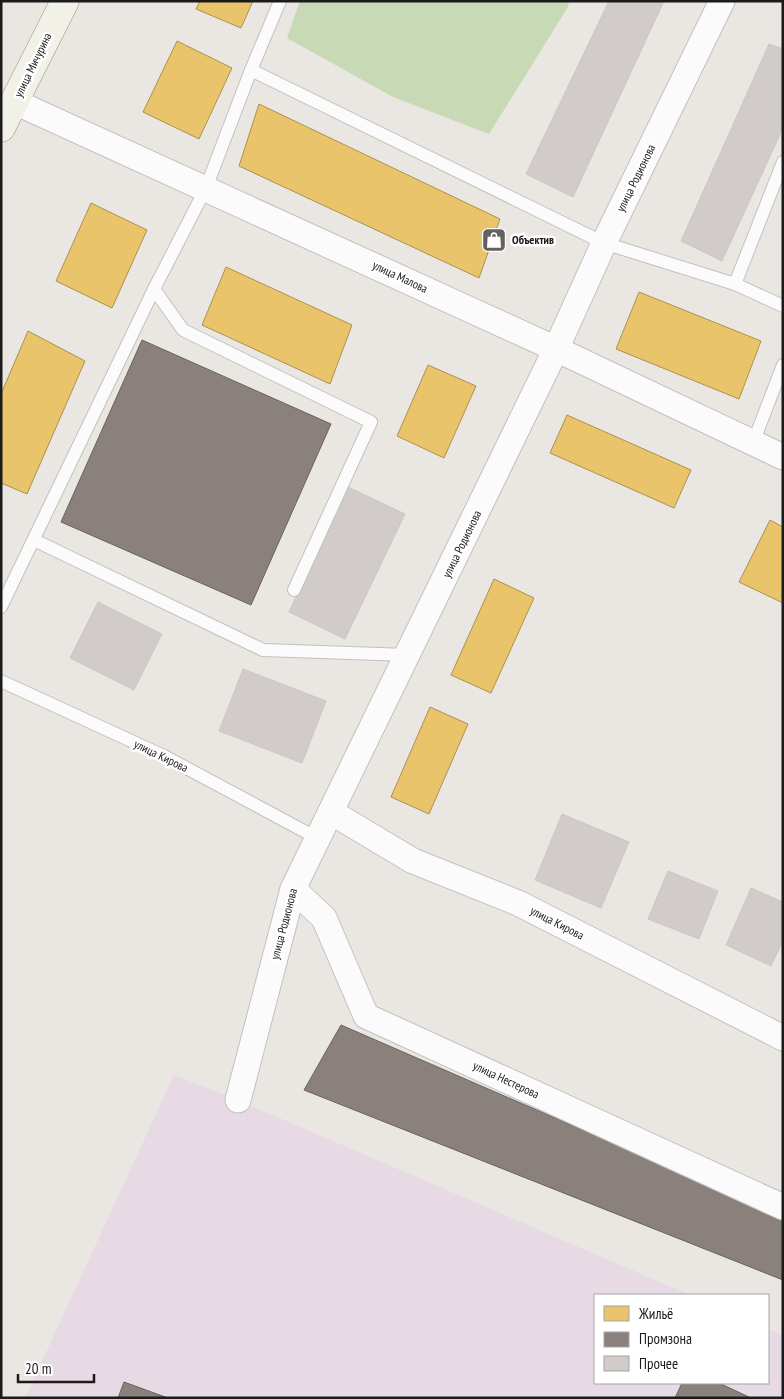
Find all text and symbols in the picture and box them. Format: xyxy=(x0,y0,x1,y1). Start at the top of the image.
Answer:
street label: улица Мичурина xyxy=(11,30,55,99)
street label: улица Родионова xyxy=(613,141,658,214)
shop icon: Объектив xyxy=(481,227,507,253)
place label: Объектив xyxy=(512,232,554,247)
street label: улица Малова xyxy=(370,257,430,296)
street label: улица Родионова xyxy=(439,507,484,580)
street label: улица Кирова xyxy=(132,736,191,775)
street label: улица Родионова xyxy=(267,886,300,961)
street label: улица Кирова xyxy=(528,903,587,943)
street label: улица Нестерова xyxy=(471,1058,542,1101)
legend xyxy=(594,1294,769,1384)
text: Жильё xyxy=(638,1304,673,1323)
text: Промзона xyxy=(639,1329,692,1348)
scale bar xyxy=(18,1352,94,1384)
text: Прочее xyxy=(639,1354,678,1373)
text: 20 m xyxy=(25,1359,51,1378)

